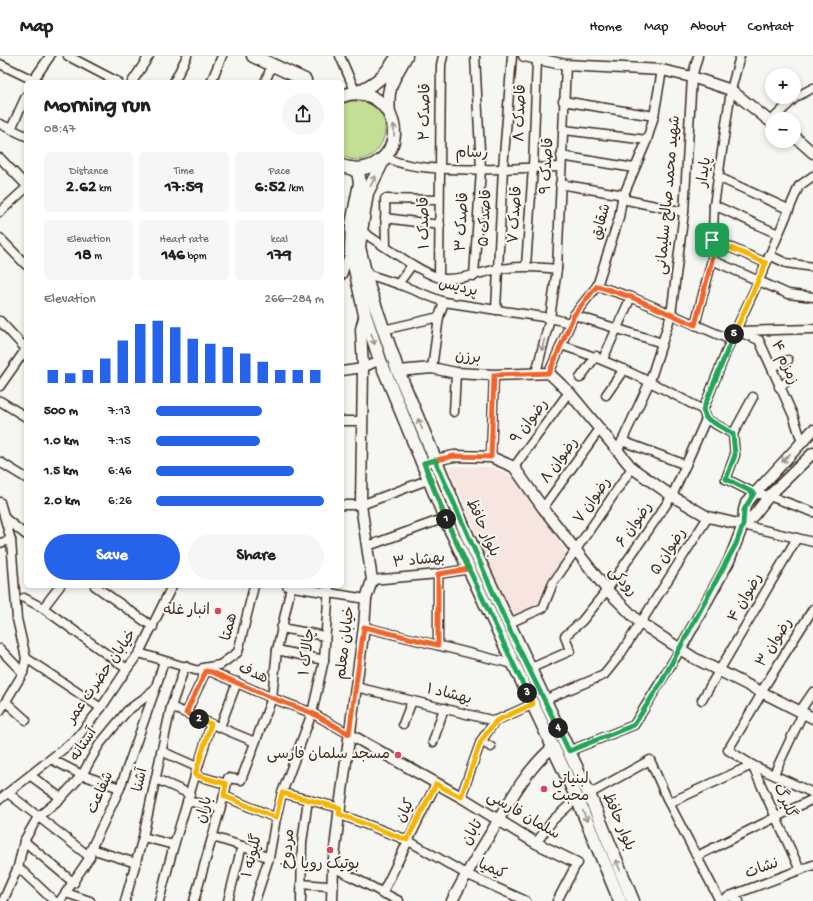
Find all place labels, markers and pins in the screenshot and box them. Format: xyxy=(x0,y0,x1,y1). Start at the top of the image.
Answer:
pin xyxy=(695,223,729,257)
pin: 5 xyxy=(724,324,744,344)
pin: 1 xyxy=(436,509,456,529)
place label: انبار غله xyxy=(164,602,210,620)
marker: انبار غله xyxy=(213,606,223,616)
pin: 3 xyxy=(517,683,537,703)
pin: 2 xyxy=(189,709,209,729)
pin: 4 xyxy=(548,718,568,738)
place label: مسجد سلمان فارسی xyxy=(267,746,390,764)
marker: مسجد سلمان فارسی xyxy=(393,750,403,760)
place label: لبنیاتی محبت xyxy=(552,771,589,806)
marker: لبنیاتی محبت xyxy=(539,784,549,794)
marker: بوتیک رویا xyxy=(325,845,335,855)
place label: بوتیک رویا xyxy=(301,856,359,874)

